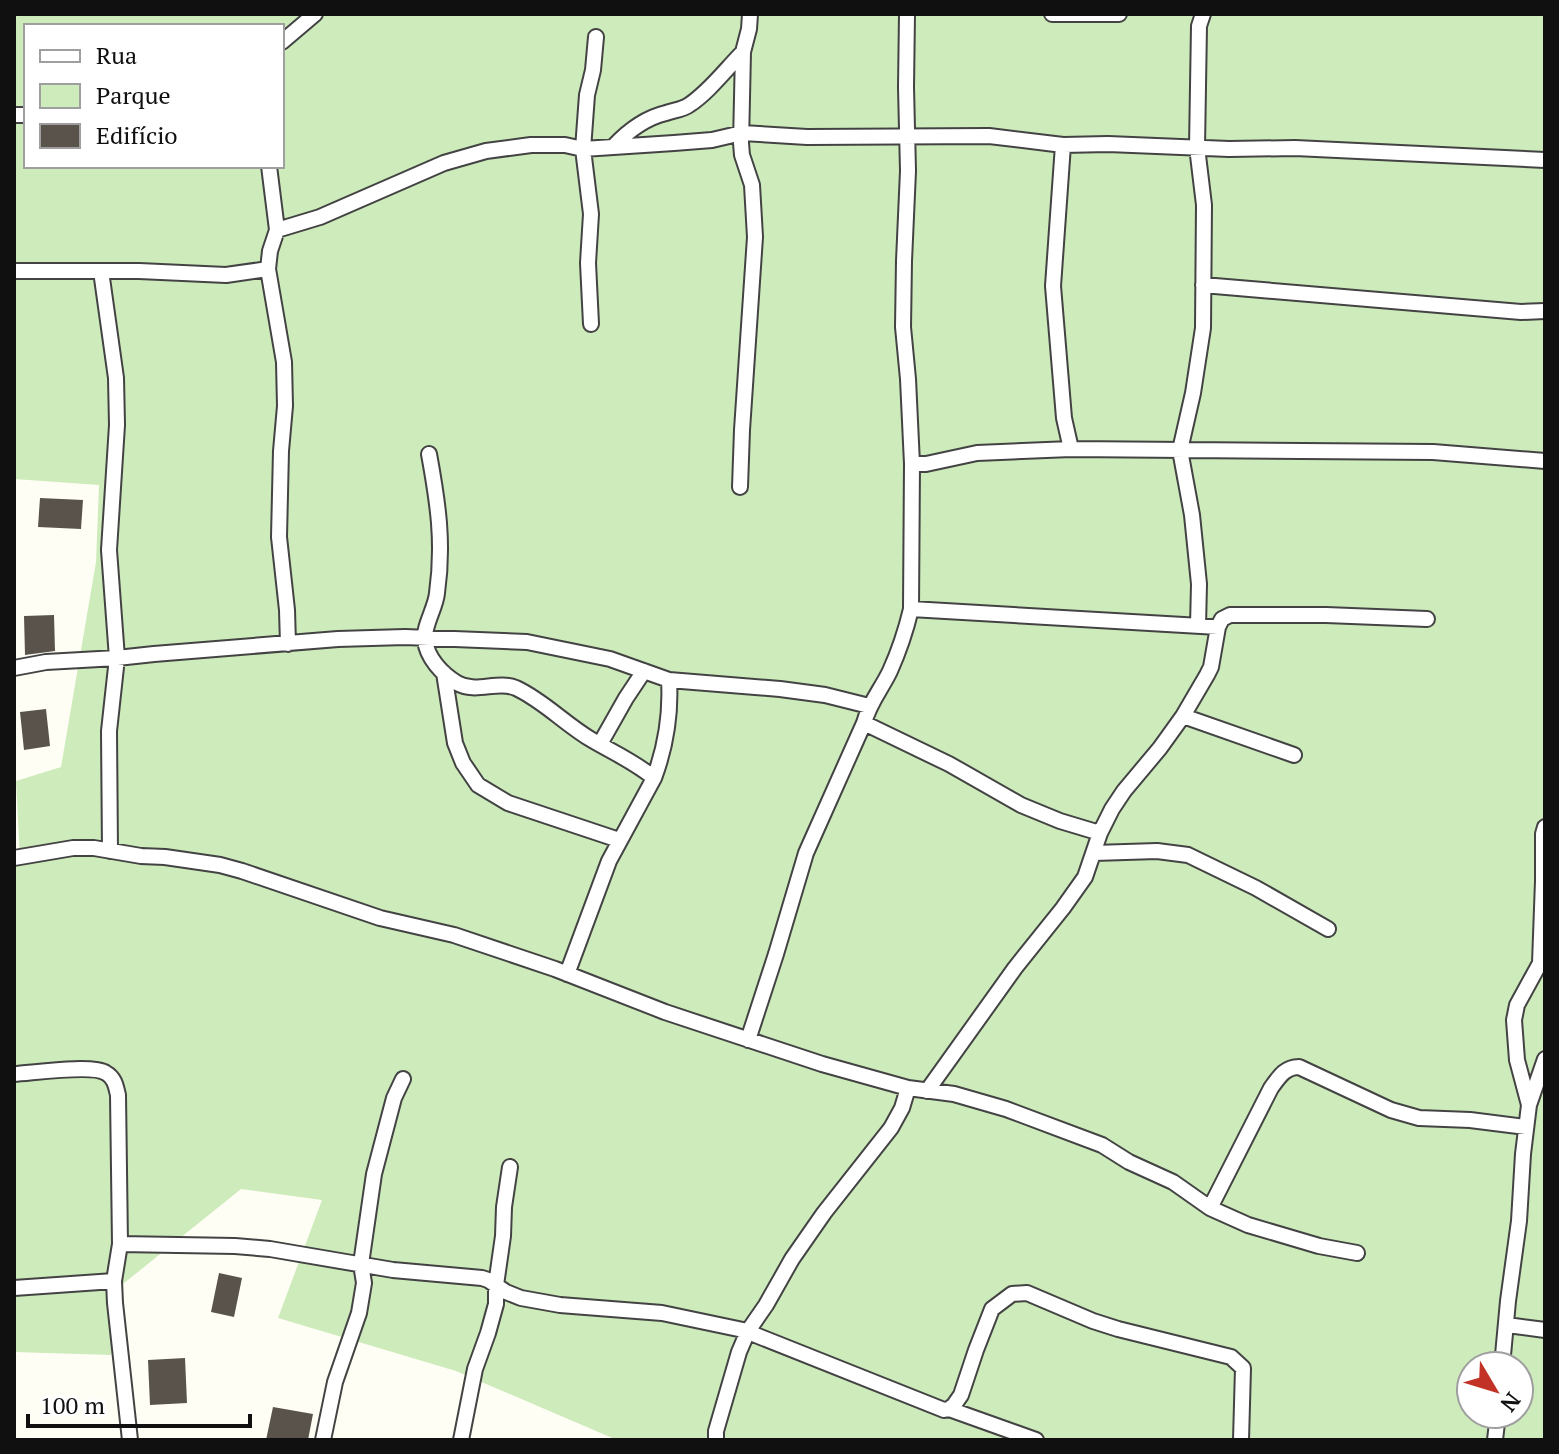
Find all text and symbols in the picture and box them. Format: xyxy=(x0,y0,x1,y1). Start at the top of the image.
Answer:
legend xyxy=(24,24,284,168)
text: Rua xyxy=(96,39,137,71)
text: Parque xyxy=(96,79,171,111)
text: Edifício xyxy=(96,119,178,151)
north arrow xyxy=(1455,1350,1535,1430)
scale bar xyxy=(28,1378,250,1428)
text: N xyxy=(1494,1387,1528,1418)
text: 100 m xyxy=(40,1389,105,1421)

